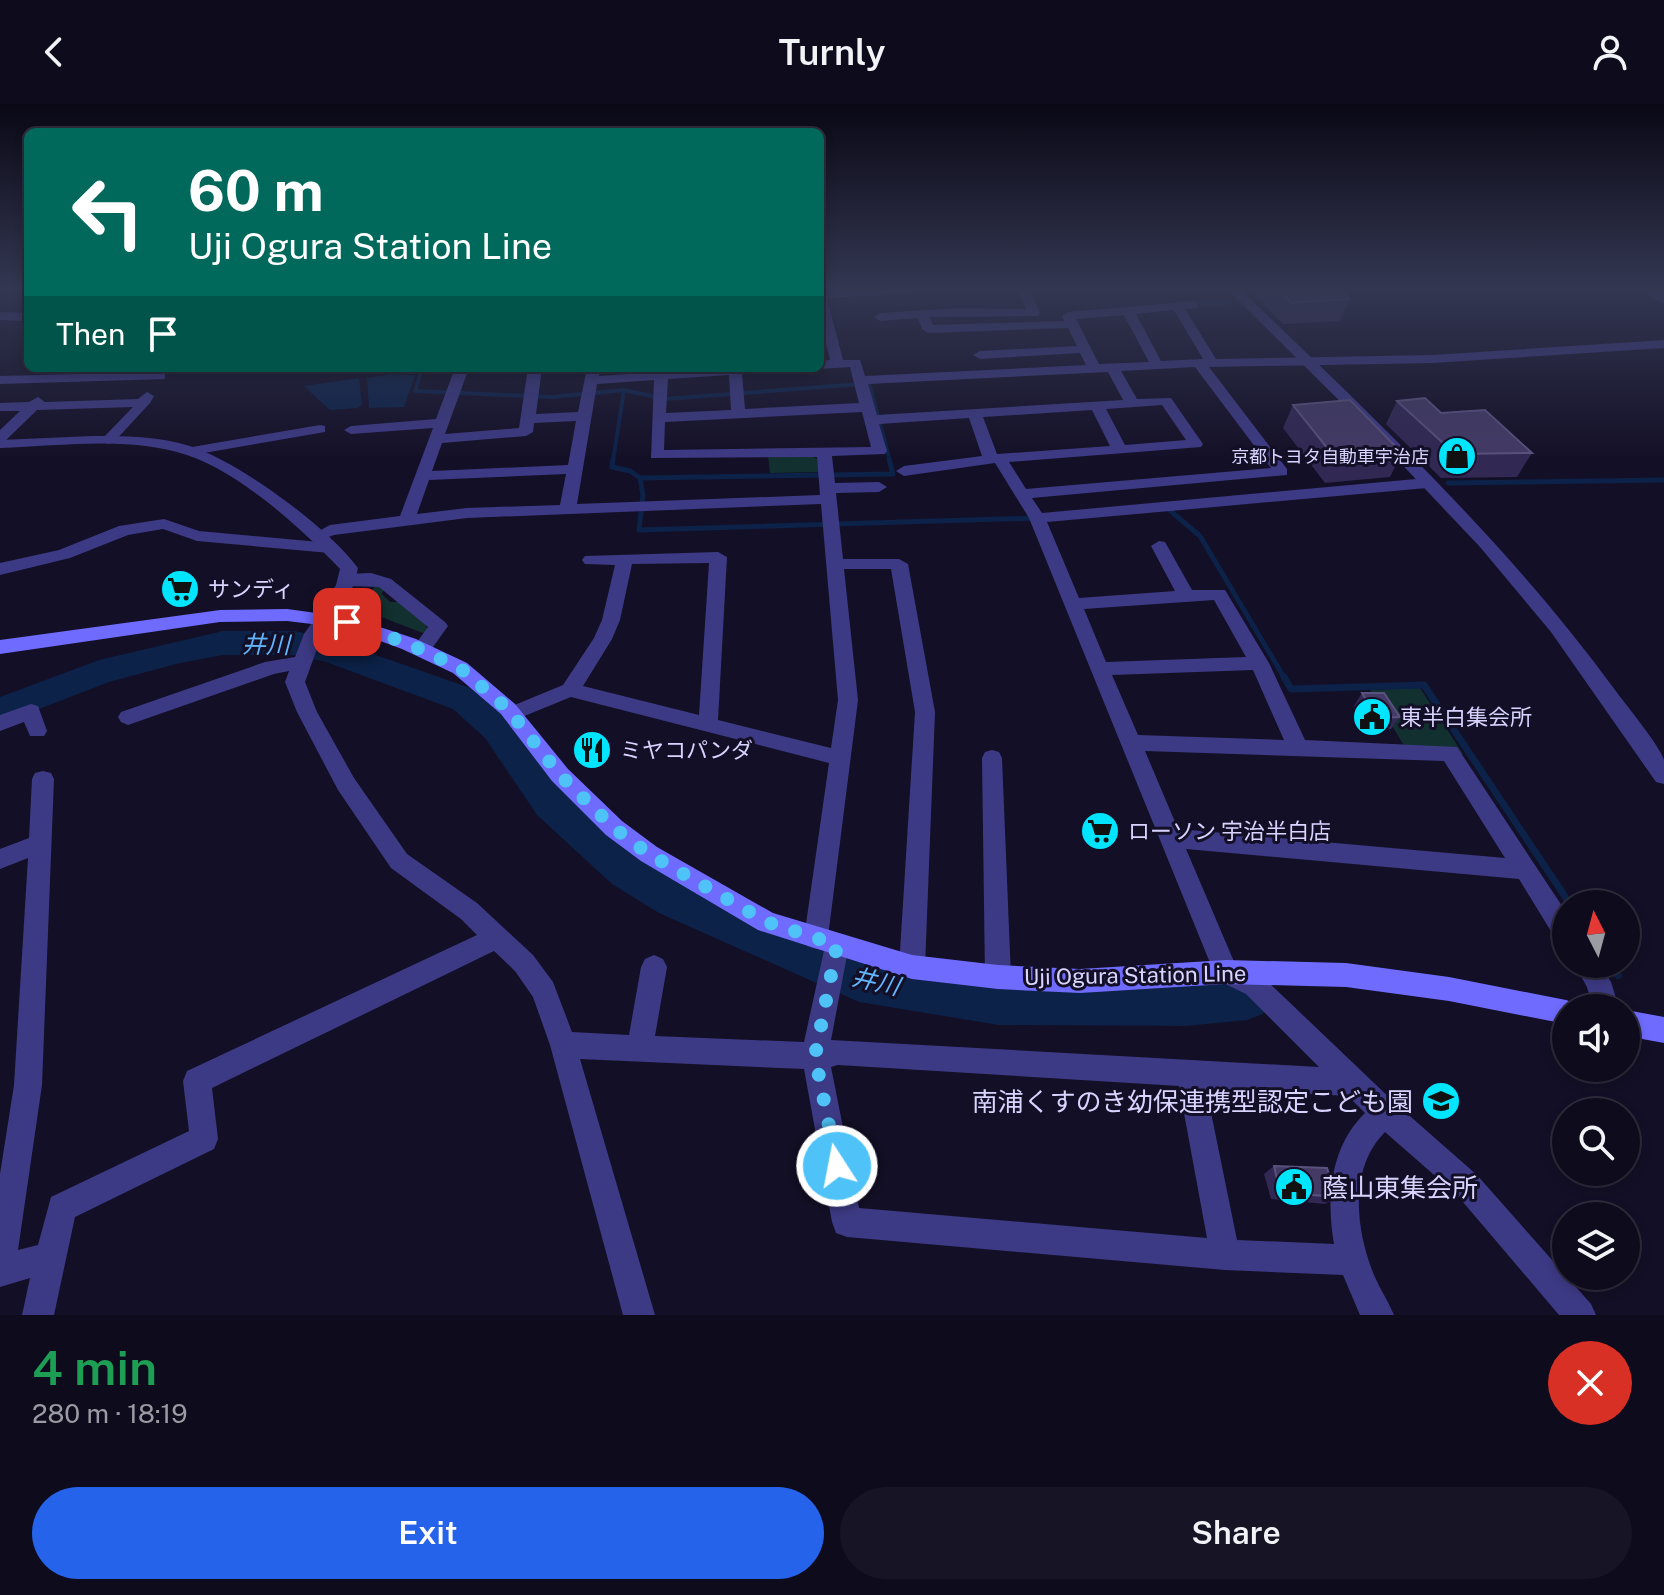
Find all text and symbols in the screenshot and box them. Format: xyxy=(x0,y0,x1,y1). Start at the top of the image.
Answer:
icon: back xyxy=(32,30,76,74)
icon: person xyxy=(1588,30,1632,74)
text: Turnly xyxy=(778,31,886,73)
text: 60 m xyxy=(188,158,324,224)
icon: left xyxy=(56,160,160,264)
text: Uji Ogura Station Line xyxy=(188,225,552,267)
icon: arrive xyxy=(141,312,185,356)
text: Then xyxy=(56,316,125,352)
shop icon: 京都トヨタ自動車宇治店 xyxy=(1436,435,1478,477)
place label: 京都トヨタ自動車宇治店 xyxy=(1231,446,1429,467)
supermarket icon: サンディ xyxy=(159,568,201,610)
place label: サンディ xyxy=(208,576,294,602)
pin xyxy=(313,588,381,656)
icon: arrive xyxy=(325,600,369,644)
water label: 井川 xyxy=(242,630,293,658)
public building icon: 東半白集会所 xyxy=(1351,696,1393,738)
place label: 東半白集会所 xyxy=(1400,704,1532,730)
restaurant icon: ミヤコパンダ xyxy=(571,729,613,771)
place label: ミヤコパンダ xyxy=(620,737,753,763)
supermarket icon: ローソン 宇治半白店 xyxy=(1079,810,1121,852)
place label: ローソン 宇治半白店 xyxy=(1128,818,1331,844)
north arrow xyxy=(1552,890,1640,978)
map controls xyxy=(1552,890,1640,1290)
street label: Uji Ogura Station Line xyxy=(1024,960,1246,990)
water label: 井川 xyxy=(849,962,905,1001)
button: sound xyxy=(1552,994,1640,1082)
school or university icon: 南浦くすのき幼保連携型認定こども園 xyxy=(1420,1080,1462,1122)
place label: 南浦くすのき幼保連携型認定こども園 xyxy=(972,1086,1413,1117)
button: search xyxy=(1552,1098,1640,1186)
position arrow xyxy=(795,1124,879,1208)
public building icon: 蔭山東集会所 xyxy=(1273,1166,1315,1208)
place label: 蔭山東集会所 xyxy=(1322,1172,1478,1203)
button: layers xyxy=(1552,1202,1640,1290)
text: 4 min xyxy=(32,1339,157,1396)
button: close xyxy=(1548,1341,1632,1425)
text: 280 m · 18:19 xyxy=(32,1398,187,1429)
button: Exit xyxy=(32,1487,824,1579)
button: Share xyxy=(840,1487,1632,1579)

